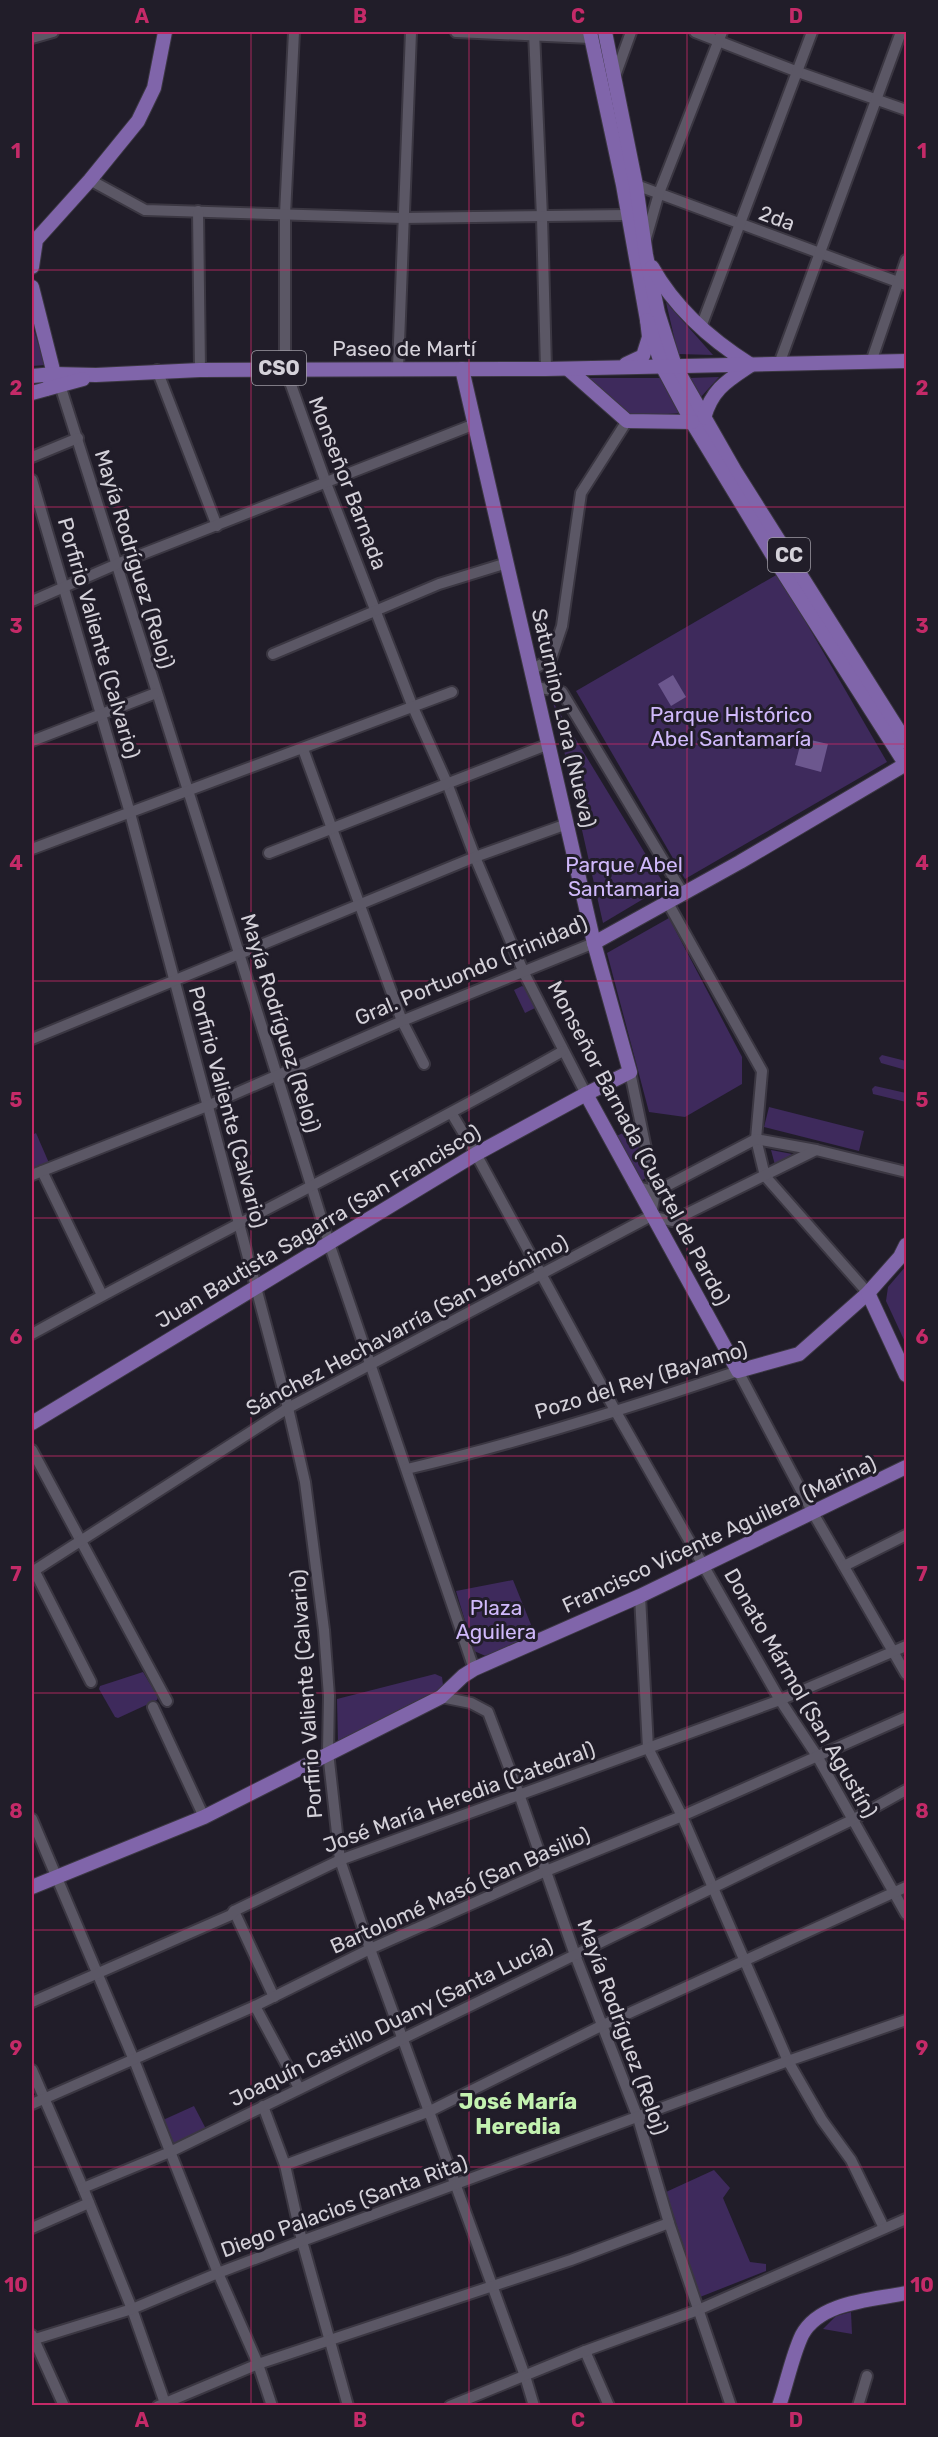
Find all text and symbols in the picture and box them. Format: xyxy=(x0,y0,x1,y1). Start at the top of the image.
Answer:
text: A xyxy=(135,4,150,28)
text: B xyxy=(353,4,367,28)
text: C xyxy=(571,4,585,28)
text: D xyxy=(789,4,803,28)
text: 1 xyxy=(11,139,21,163)
text: 1 xyxy=(917,139,927,163)
street label: 2da xyxy=(756,200,798,236)
street label: Paseo de Martí xyxy=(332,336,477,361)
road number: CSO xyxy=(252,351,306,385)
text: 2 xyxy=(10,376,23,400)
text: 2 xyxy=(916,376,929,400)
street label: Monseñor Barnada xyxy=(303,393,393,573)
street label: Mayía Rodríguez (Reloj) xyxy=(90,447,180,671)
street label: Porfirio Valiente (Calvario) xyxy=(53,515,145,761)
road number: CC xyxy=(768,538,810,572)
street label: Saturnino Lora (Nueva) xyxy=(527,606,601,830)
text: 3 xyxy=(9,614,23,638)
text: 3 xyxy=(915,614,929,638)
park label: Parque Histórico Abel Santamaría xyxy=(650,702,812,751)
text: 4 xyxy=(9,851,23,875)
text: 4 xyxy=(915,851,929,875)
park label: Parque Abel Santamaria xyxy=(565,852,683,901)
street label: Gral. Portuondo (Trinidad) xyxy=(351,910,591,1030)
street label: Mayía Rodríguez (Reloj) xyxy=(236,911,326,1135)
street label: Monseñor Barnada (Cuartel de Pardo) xyxy=(542,976,736,1310)
street label: Porfirio Valiente (Calvario) xyxy=(184,983,272,1231)
text: 5 xyxy=(10,1088,23,1112)
text: 5 xyxy=(916,1088,929,1112)
street label: Juan Bautista Sagarra (San Francisco) xyxy=(151,1119,485,1333)
street label: Sánchez Hechavarría (San Jerónimo) xyxy=(242,1229,572,1421)
text: 6 xyxy=(9,1325,23,1349)
text: 6 xyxy=(915,1325,929,1349)
street label: Pozo del Rey (Bayamo) xyxy=(532,1336,750,1424)
street label: Francisco Vicente Aguilera (Marina) xyxy=(558,1450,880,1618)
text: 7 xyxy=(10,1562,22,1586)
text: 7 xyxy=(916,1562,928,1586)
street label: Donato Mármol (San Agustín) xyxy=(719,1564,883,1822)
street label: Porfirio Valiente (Calvario) xyxy=(285,1569,327,1819)
park label: Plaza Aguilera xyxy=(456,1595,536,1644)
street label: José María Heredia (Catedral) xyxy=(320,1736,598,1858)
text: 8 xyxy=(9,1799,23,1823)
text: 8 xyxy=(915,1799,929,1823)
street label: Bartolomé Masó (San Basilio) xyxy=(326,1821,594,1959)
street label: Mayía Rodríguez (Reloj) xyxy=(572,1916,674,2138)
street label: Joaquín Castillo Duany (Santa Lucía) xyxy=(225,1933,557,2111)
text: 9 xyxy=(10,2036,23,2060)
text: 9 xyxy=(916,2036,929,2060)
district label: José María Heredia xyxy=(459,2088,577,2140)
street label: Diego Palacios (Santa Rita) xyxy=(217,2150,471,2262)
text: 10 xyxy=(4,2273,28,2297)
text: 10 xyxy=(910,2273,934,2297)
text: A xyxy=(135,2408,150,2432)
text: B xyxy=(353,2408,367,2432)
text: C xyxy=(571,2408,585,2432)
text: D xyxy=(789,2408,803,2432)

